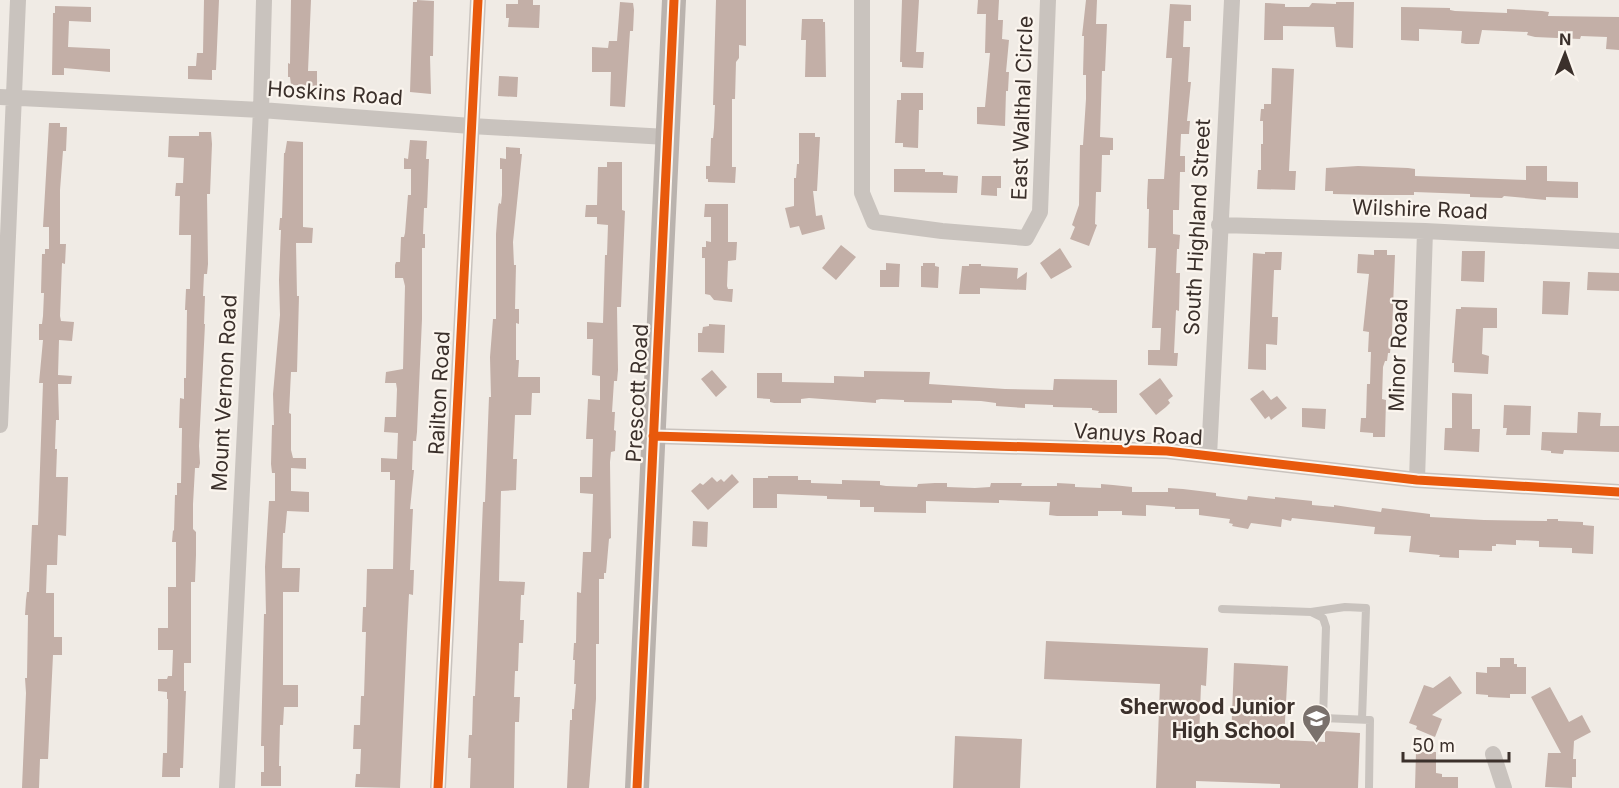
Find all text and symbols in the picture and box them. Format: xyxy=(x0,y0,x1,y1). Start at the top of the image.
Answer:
street label: East Walthal Circle xyxy=(1006,15,1038,201)
north arrow xyxy=(1535,24,1595,84)
text: N xyxy=(1559,29,1572,49)
street label: Hoskins Road xyxy=(266,76,404,110)
street label: South Highland Street xyxy=(1179,118,1215,336)
street label: Wilshire Road xyxy=(1352,194,1488,224)
street label: Mount Vernon Road xyxy=(206,294,242,492)
street label: Minor Road xyxy=(1384,298,1412,412)
street label: Prescott Road xyxy=(621,323,653,463)
street label: Railton Road xyxy=(423,330,455,456)
street label: Vanuys Road xyxy=(1073,418,1203,450)
place label: Sherwood Junior High School xyxy=(1120,694,1295,743)
school or university icon: Sherwood Junior High School xyxy=(1300,702,1332,744)
scale bar xyxy=(1403,725,1510,763)
text: 50 m xyxy=(1412,735,1455,756)

